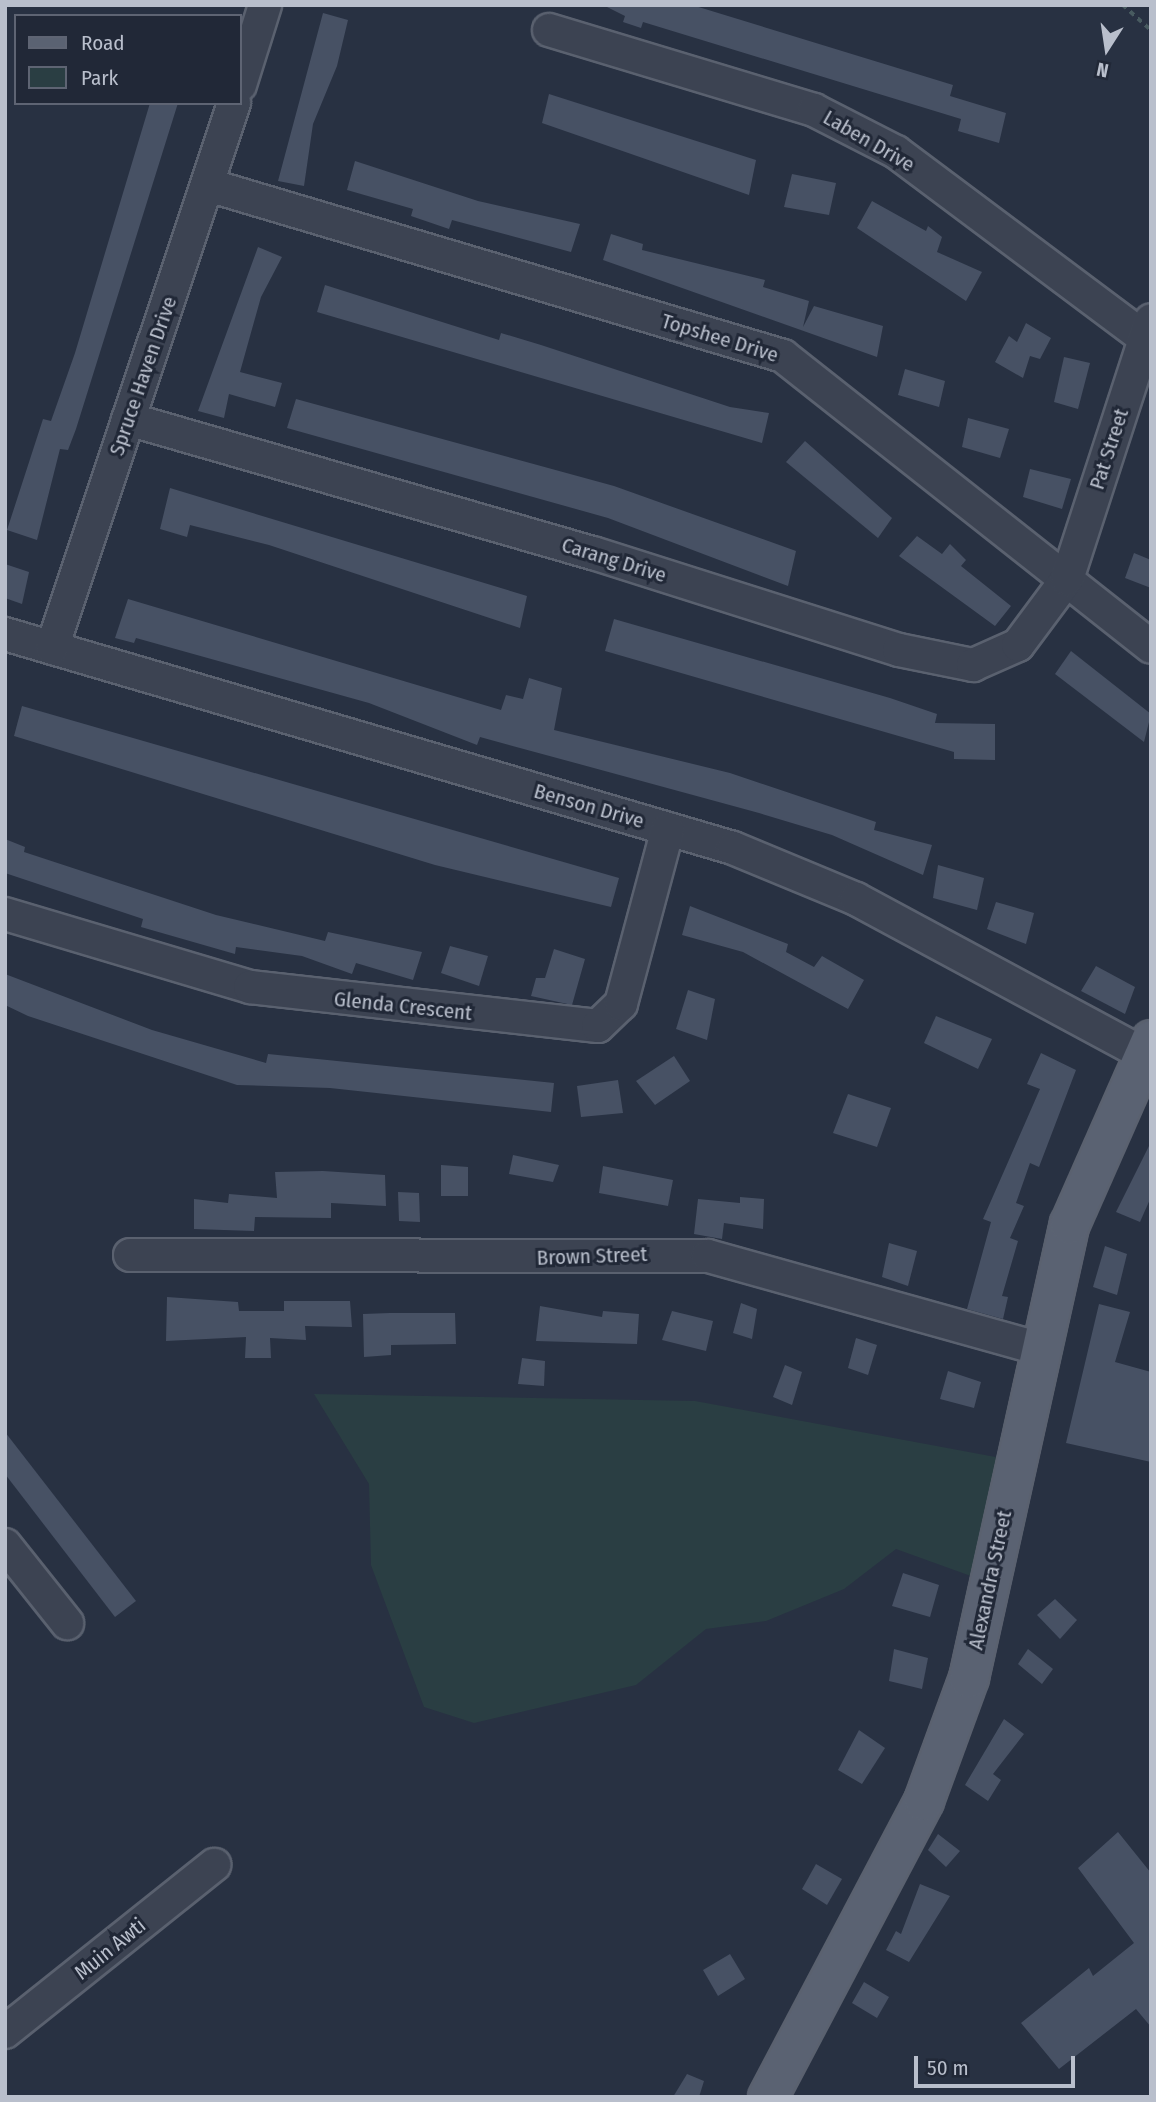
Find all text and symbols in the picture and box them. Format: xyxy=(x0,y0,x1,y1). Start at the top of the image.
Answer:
legend xyxy=(14,14,242,105)
north arrow xyxy=(1072,14,1142,84)
text: Road xyxy=(81,30,125,56)
text: N xyxy=(1095,58,1110,82)
text: Park xyxy=(81,65,118,91)
street label: Laben Drive xyxy=(819,105,919,177)
street label: Spruce Haven Drive xyxy=(104,293,182,459)
street label: Topshee Drive xyxy=(658,308,782,368)
street label: Pat Street xyxy=(1084,405,1134,493)
street label: Carang Drive xyxy=(559,532,669,588)
street label: Benson Drive xyxy=(531,778,647,834)
street label: Glenda Crescent xyxy=(333,986,473,1026)
street label: Brown Street xyxy=(536,1241,648,1271)
street label: Alexandra Street xyxy=(963,1508,1017,1652)
street label: Muin Awti xyxy=(69,1913,151,1985)
scale bar xyxy=(918,2042,1079,2086)
text: 50 m xyxy=(927,2055,969,2081)

